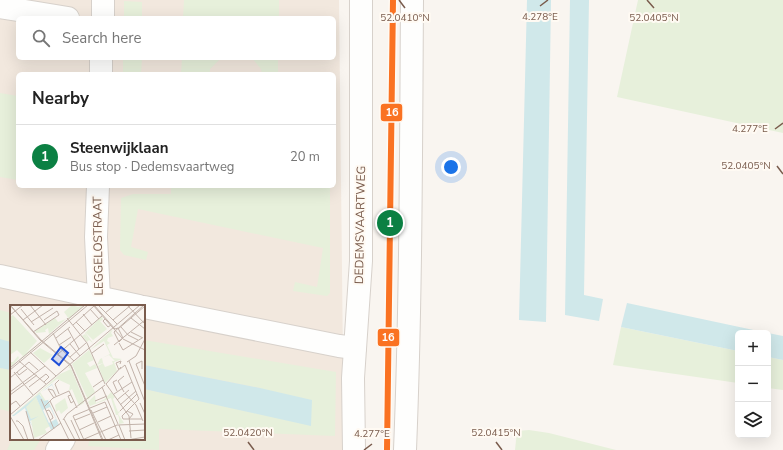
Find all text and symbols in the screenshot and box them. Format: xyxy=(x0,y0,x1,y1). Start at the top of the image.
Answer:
text: 4.278°E xyxy=(522,10,558,24)
text: 52.0410°N xyxy=(380,11,430,25)
text: 52.0405°N xyxy=(629,11,679,25)
search box xyxy=(16,16,336,60)
icon: search xyxy=(30,27,52,49)
text: Search here xyxy=(62,28,142,48)
text: Nearby xyxy=(32,87,89,110)
line badge: 16 xyxy=(380,103,403,122)
text: 16 xyxy=(385,105,399,120)
text: 4.277°E xyxy=(732,122,768,136)
text: Steenwijklaan xyxy=(70,138,169,158)
text: 1 xyxy=(41,148,49,166)
text: 20 m xyxy=(290,148,320,166)
your location xyxy=(441,157,461,177)
text: Bus stop · Dedemsvaartweg xyxy=(70,158,234,176)
text: 52.0405°N xyxy=(721,159,771,173)
street label: DEDEMSVAARTWEG xyxy=(351,166,369,284)
street label: LEGGELOSTRAAT xyxy=(89,195,107,296)
pin: 1 xyxy=(377,208,403,238)
inset map xyxy=(10,305,145,440)
line badge: 16 xyxy=(377,328,400,347)
text: 16 xyxy=(381,330,395,345)
map controls xyxy=(735,330,771,438)
button: + xyxy=(735,330,771,366)
button: − xyxy=(735,366,771,402)
button: layers xyxy=(735,402,771,438)
text: 52.0420°N xyxy=(223,426,273,440)
text: 52.0415°N xyxy=(471,426,521,440)
text: 4.277°E xyxy=(354,427,390,441)

